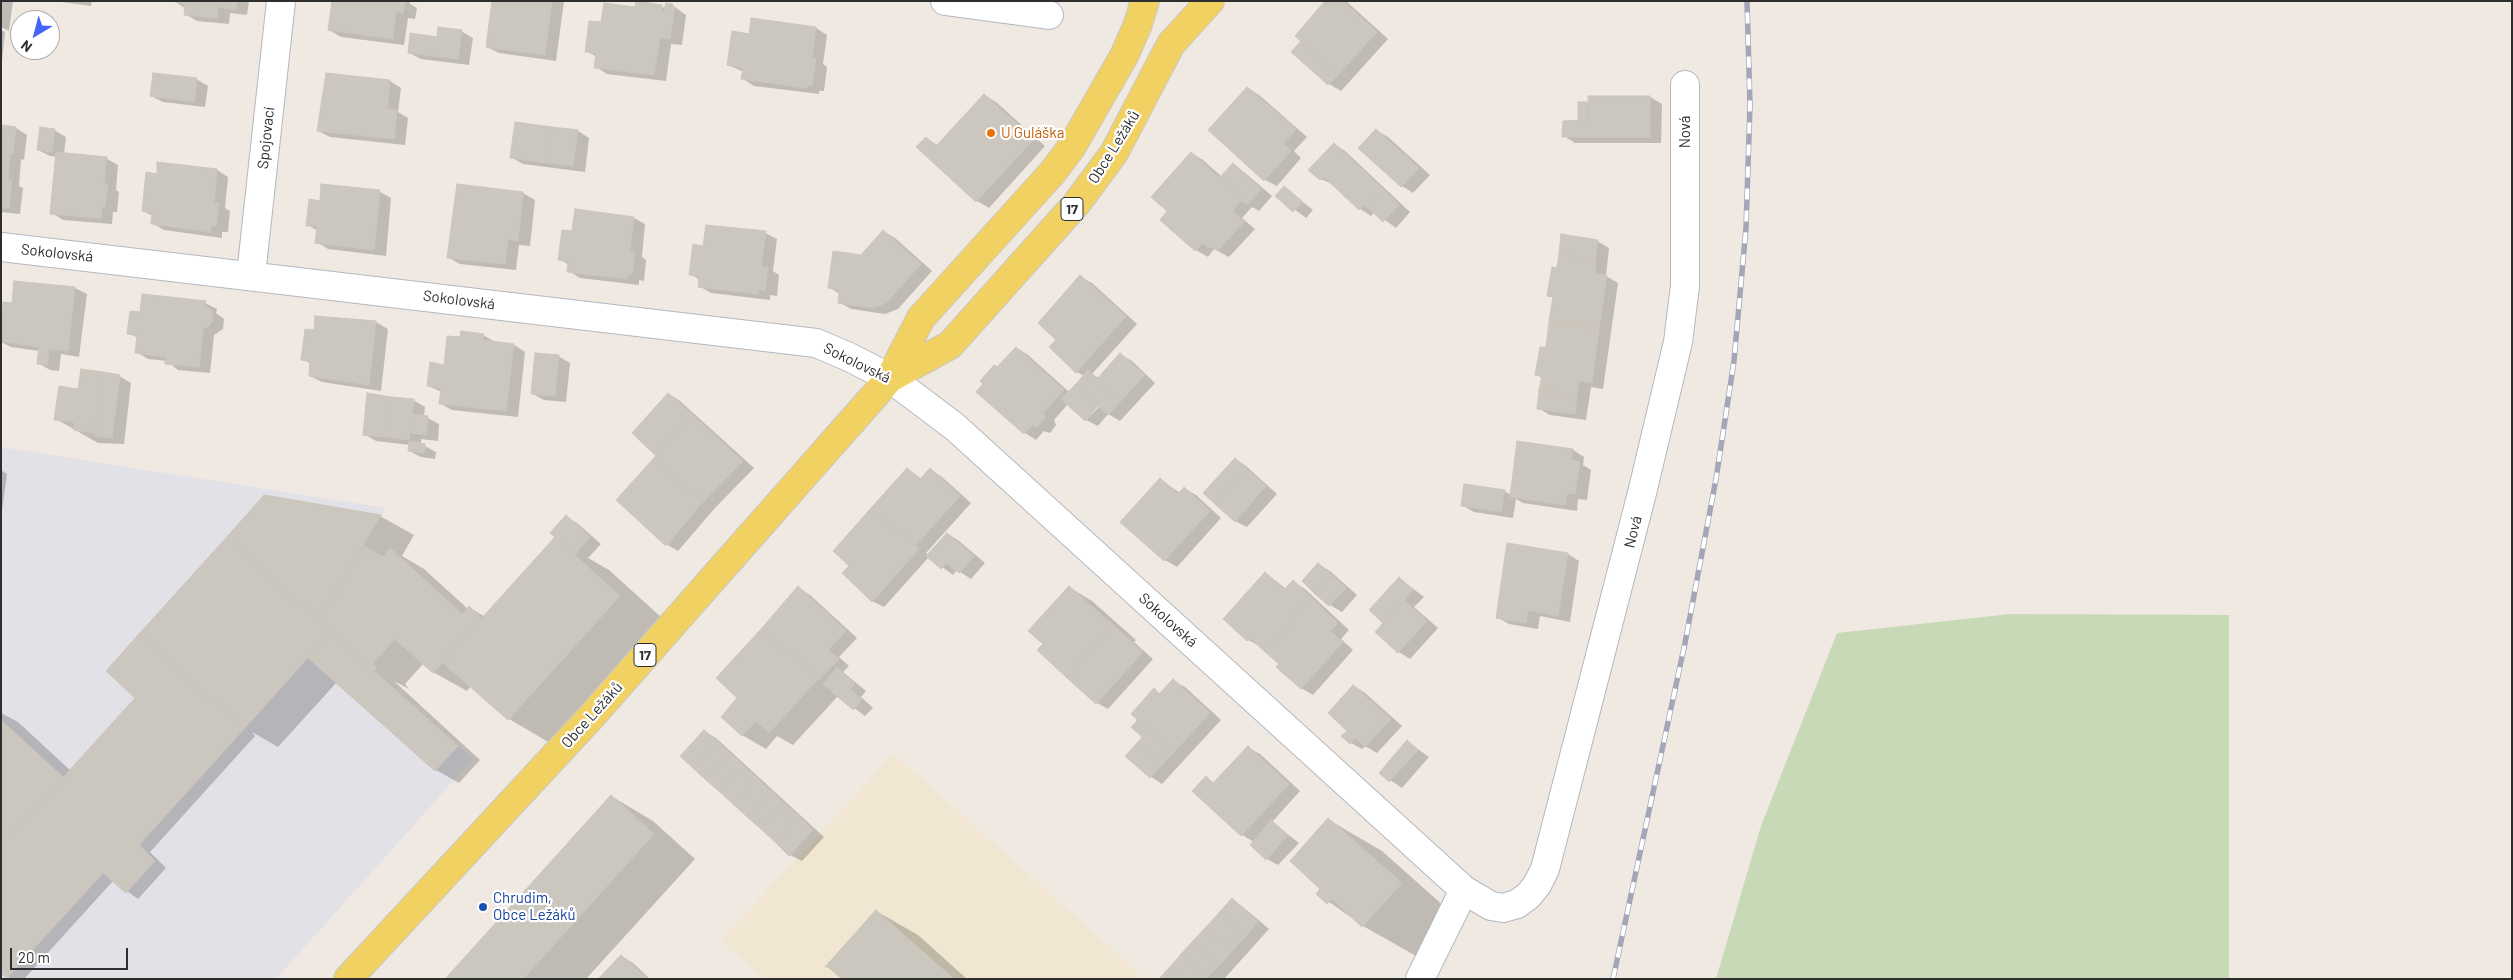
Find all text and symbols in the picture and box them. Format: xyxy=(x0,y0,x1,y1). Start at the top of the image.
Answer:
north arrow xyxy=(10,10,60,60)
text: N xyxy=(17,37,35,56)
street label: Spojovací xyxy=(254,106,278,170)
street label: Obce Ležáků xyxy=(1084,107,1144,187)
street label: Nová xyxy=(1676,116,1694,148)
place label: U Guláška xyxy=(1001,124,1064,142)
marker: U Guláška xyxy=(985,127,997,139)
road number: 17 xyxy=(1061,198,1083,220)
street label: Sokolovská xyxy=(20,240,94,266)
street label: Sokolovská xyxy=(422,287,496,313)
street label: Sokolovská xyxy=(820,339,894,387)
street label: Nová xyxy=(1620,514,1646,550)
street label: Sokolovská xyxy=(1135,589,1201,651)
road number: 17 xyxy=(634,644,656,666)
street label: Obce Ležáků xyxy=(558,678,626,752)
place label: Chrudim, Obce Ležáků xyxy=(493,889,576,924)
marker: Chrudim, Obce Ležáků xyxy=(477,901,489,913)
scale bar xyxy=(12,938,130,970)
text: 20 m xyxy=(18,948,50,966)

